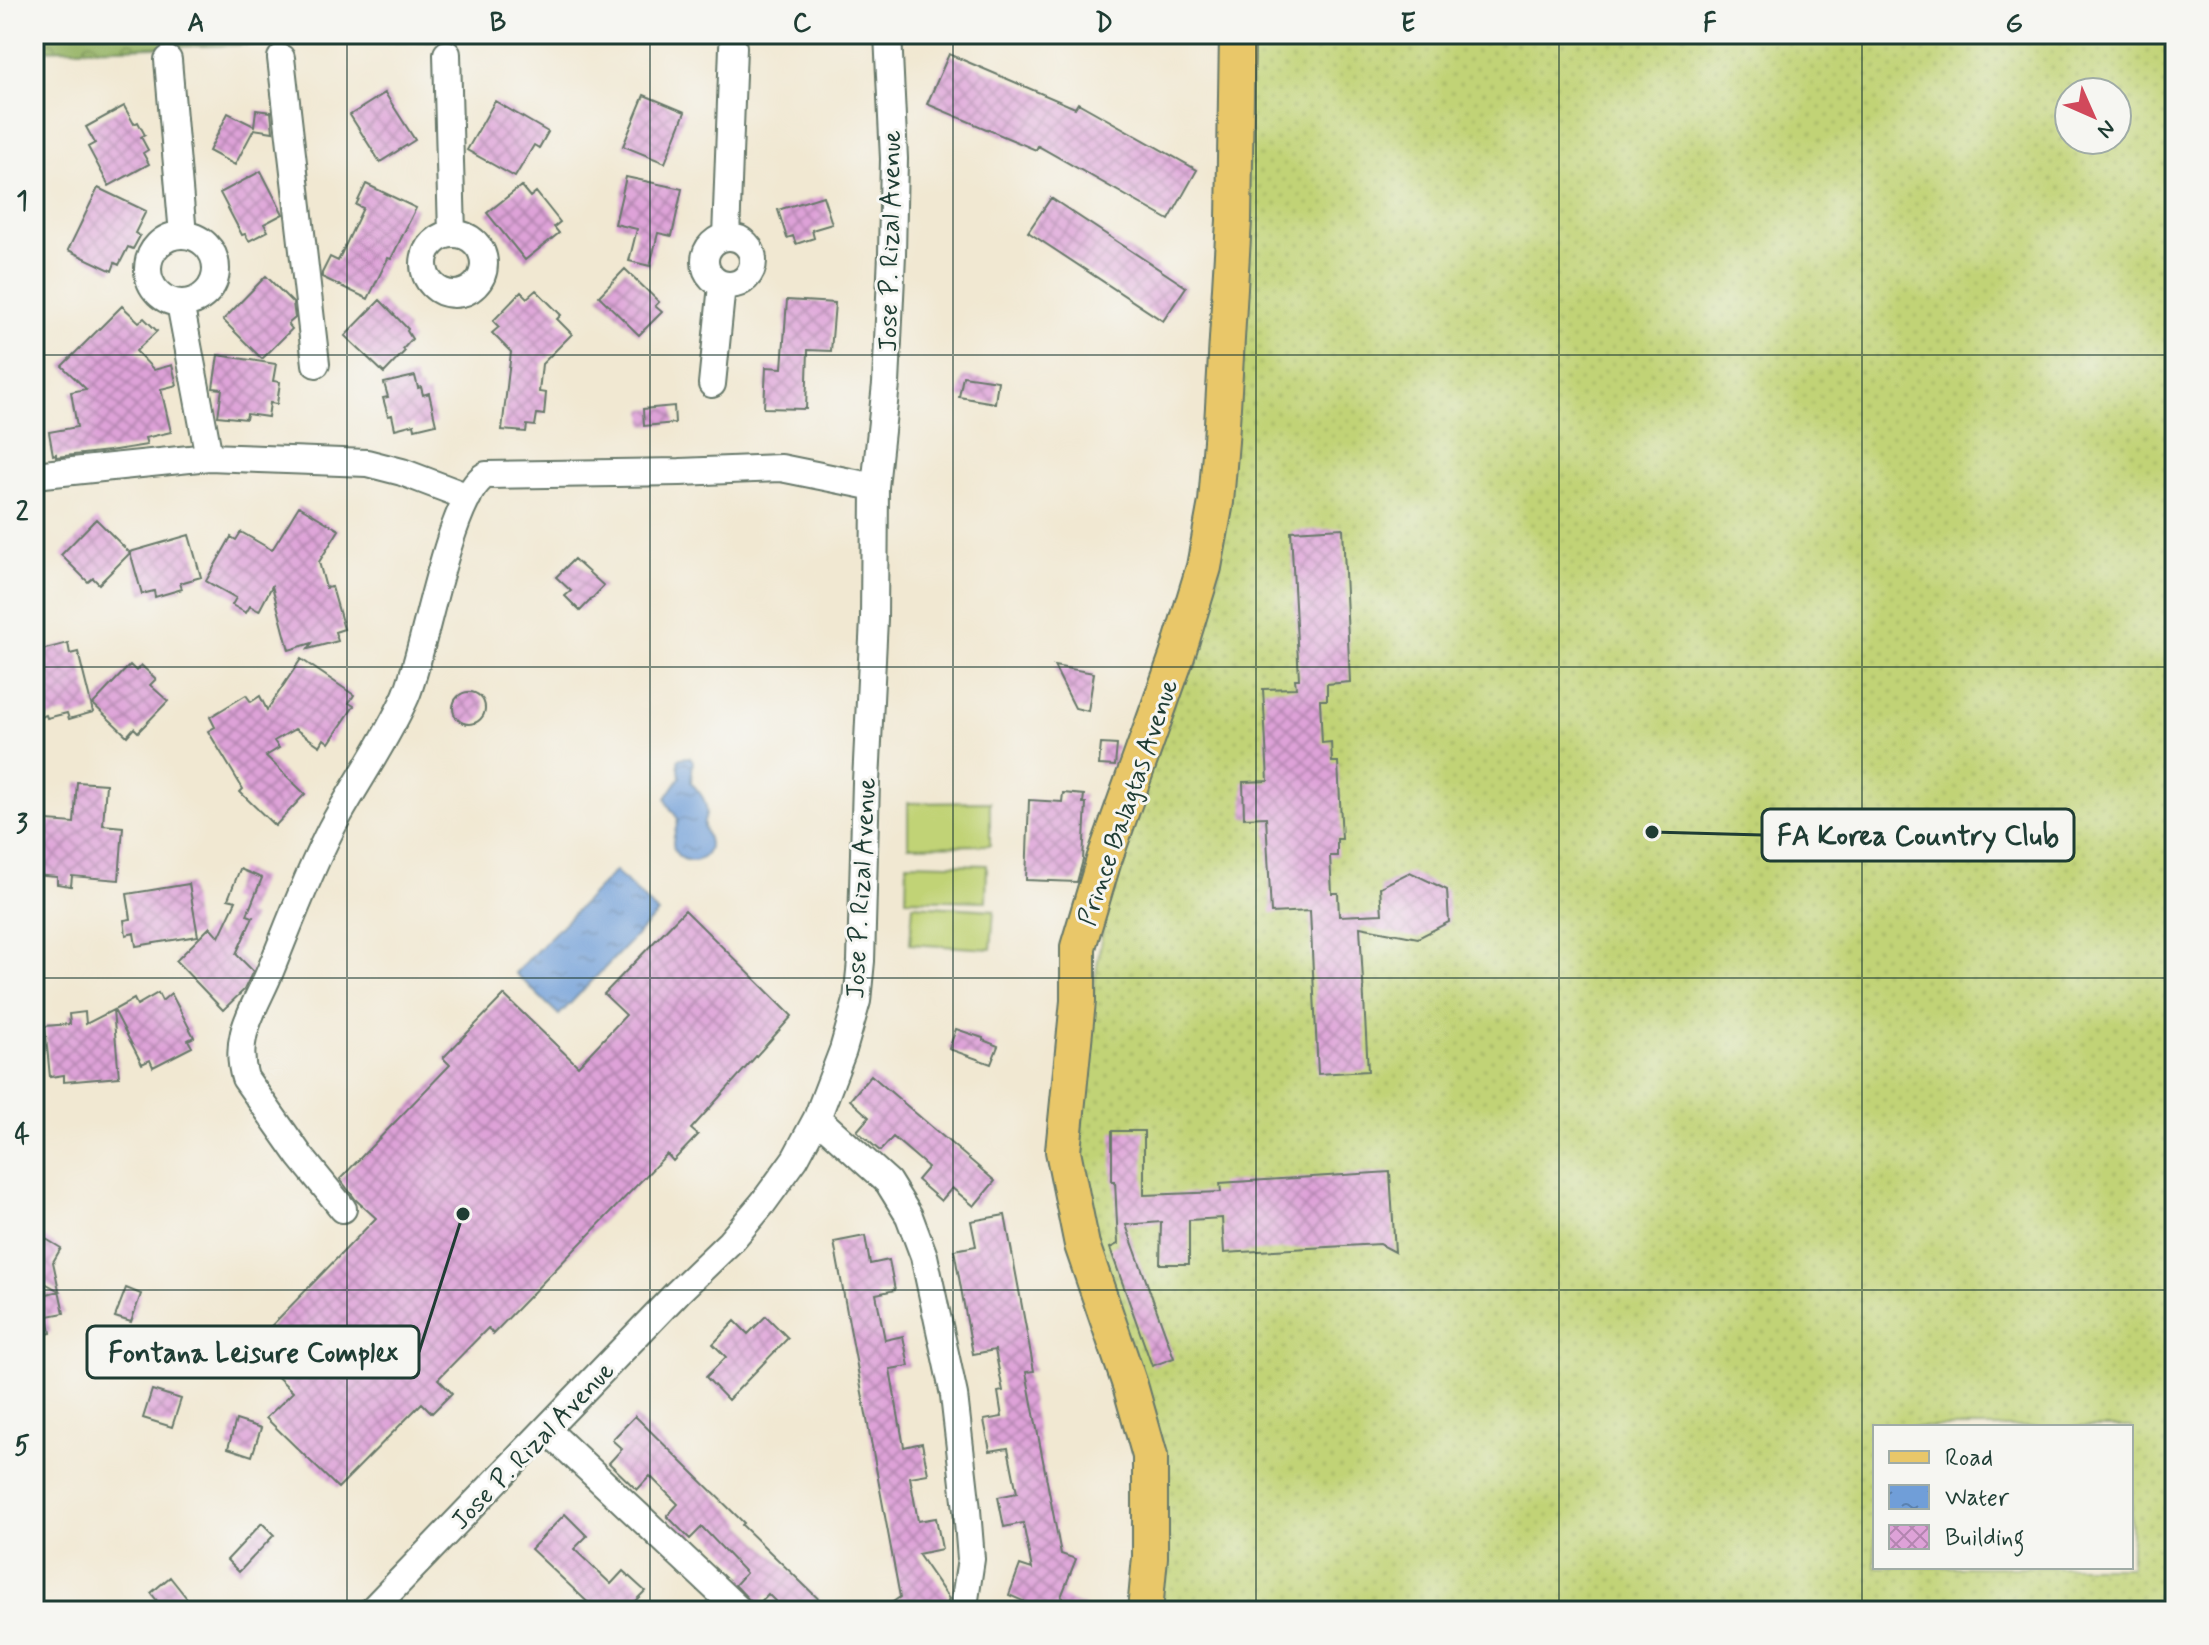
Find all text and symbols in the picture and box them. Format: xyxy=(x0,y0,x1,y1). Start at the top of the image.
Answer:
text: A xyxy=(187,7,205,41)
text: B xyxy=(490,7,506,41)
text: C xyxy=(793,7,812,41)
text: D xyxy=(1095,7,1113,41)
text: E xyxy=(1400,7,1416,41)
text: F xyxy=(1703,7,1717,41)
text: G xyxy=(2005,7,2023,41)
north arrow xyxy=(2053,76,2133,156)
text: N xyxy=(2091,114,2121,144)
street label: Jose P. Rizal Avenue xyxy=(872,130,910,352)
text: 1 xyxy=(16,185,28,219)
text: 2 xyxy=(16,496,29,530)
street label: Prince Balagtas Avenue xyxy=(1071,675,1187,931)
street label: Jose P. Rizal Avenue xyxy=(839,776,885,1000)
text: 3 xyxy=(16,808,28,842)
callout: FA Korea Country Club xyxy=(1762,809,2074,861)
text: FA Korea Country Club xyxy=(1777,819,2059,856)
text: 4 xyxy=(14,1119,30,1153)
callout: Fontana Leisure Complex xyxy=(87,1326,419,1378)
text: Fontana Leisure Complex xyxy=(108,1336,398,1373)
street label: Jose P. Rizal Avenue xyxy=(444,1355,623,1538)
legend xyxy=(1873,1425,2133,1569)
text: 5 xyxy=(14,1430,30,1464)
text: Road xyxy=(1945,1443,1993,1474)
text: Water xyxy=(1945,1483,2010,1514)
text: Building xyxy=(1945,1523,2025,1557)

